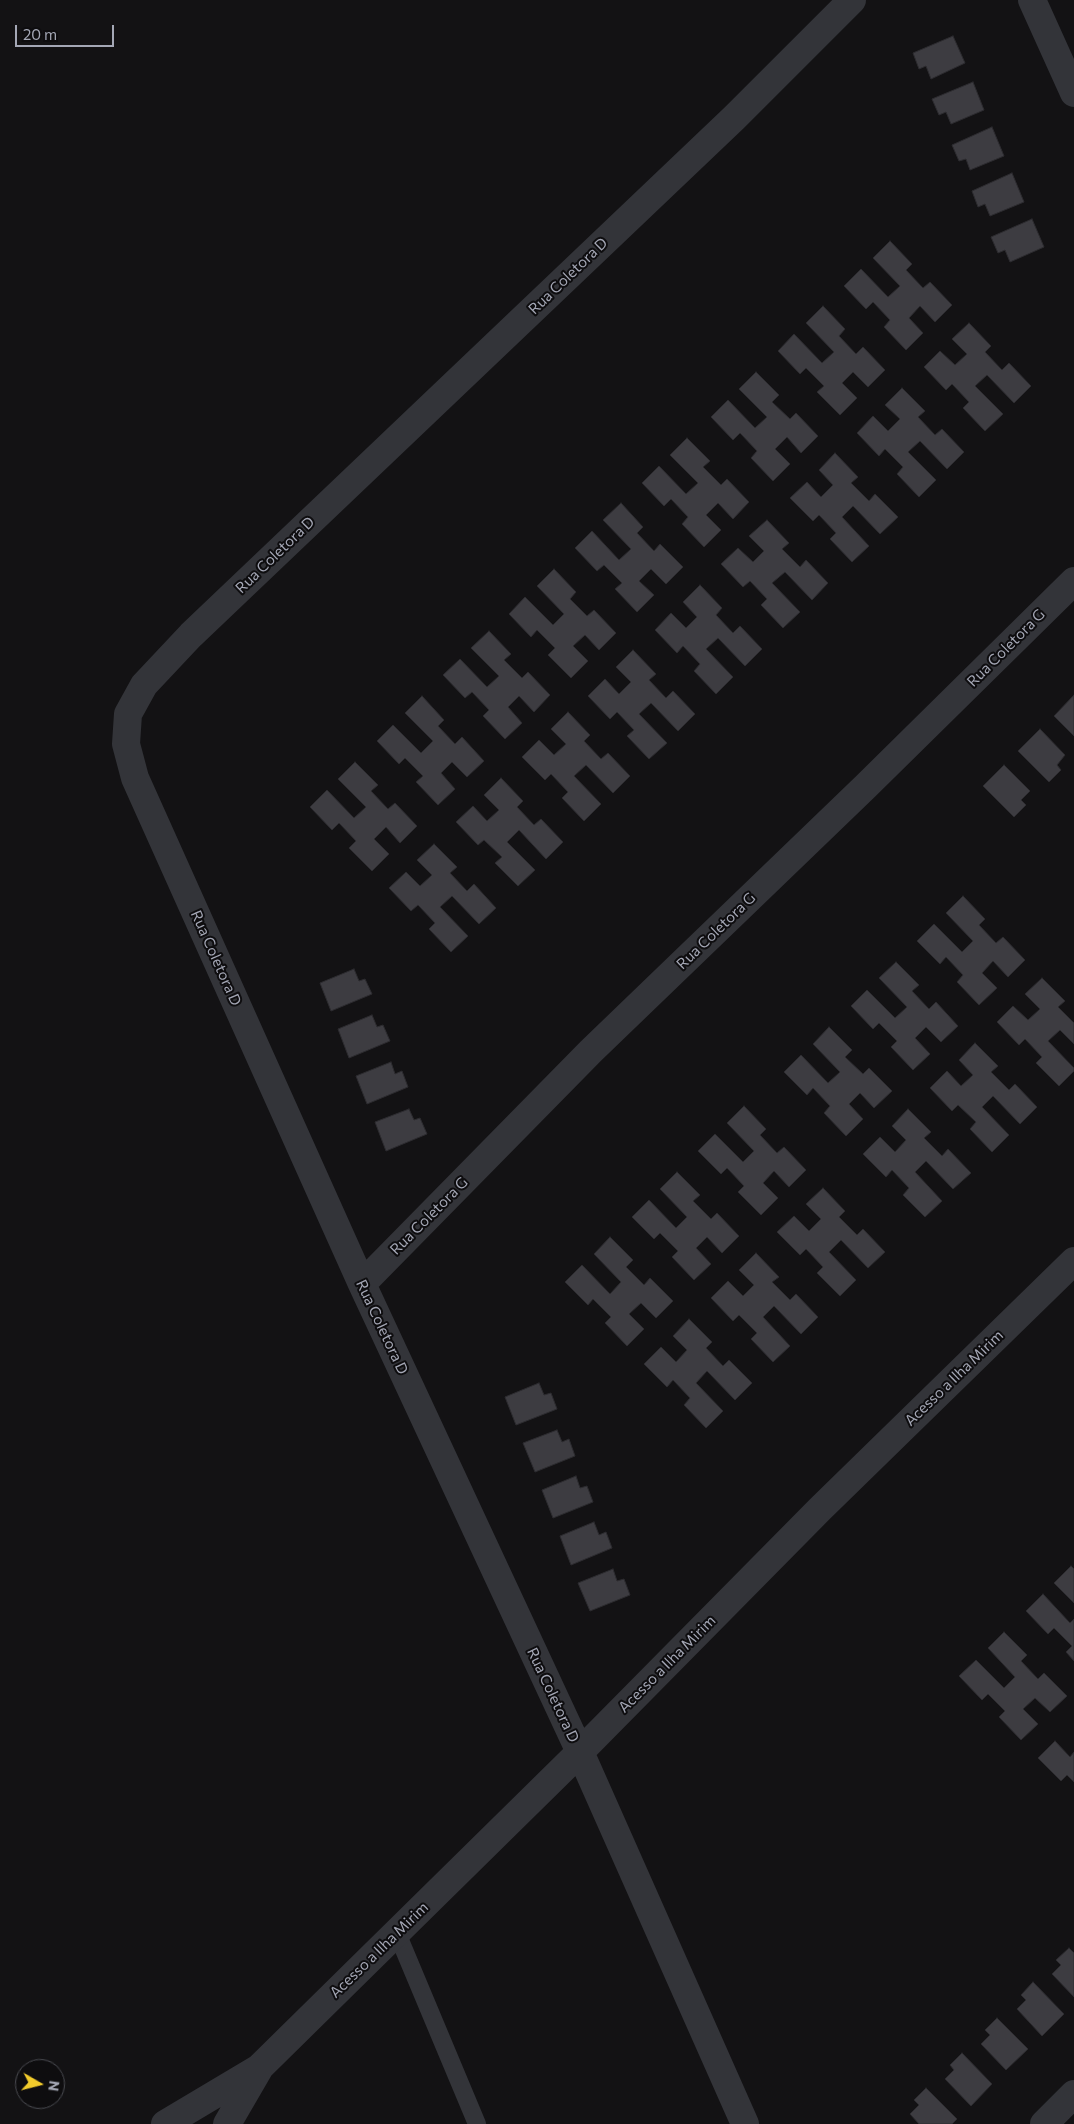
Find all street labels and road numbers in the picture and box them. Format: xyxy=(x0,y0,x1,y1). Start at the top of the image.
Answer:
street label: Rua Coletora D xyxy=(525,234,611,318)
street label: Rua Coletora D xyxy=(232,513,318,597)
street label: Rua Coletora G xyxy=(963,605,1049,691)
street label: Rua Coletora G xyxy=(673,889,759,973)
street label: Rua Coletora D xyxy=(187,908,245,1008)
street label: Rua Coletora G xyxy=(386,1173,472,1259)
street label: Rua Coletora D xyxy=(352,1277,412,1377)
street label: Acesso a Ilha Mirim xyxy=(901,1326,1007,1430)
street label: Acesso a Ilha Mirim xyxy=(615,1612,719,1716)
street label: Rua Coletora D xyxy=(523,1645,583,1745)
street label: Acesso a Ilha Mirim xyxy=(326,1898,432,2002)

